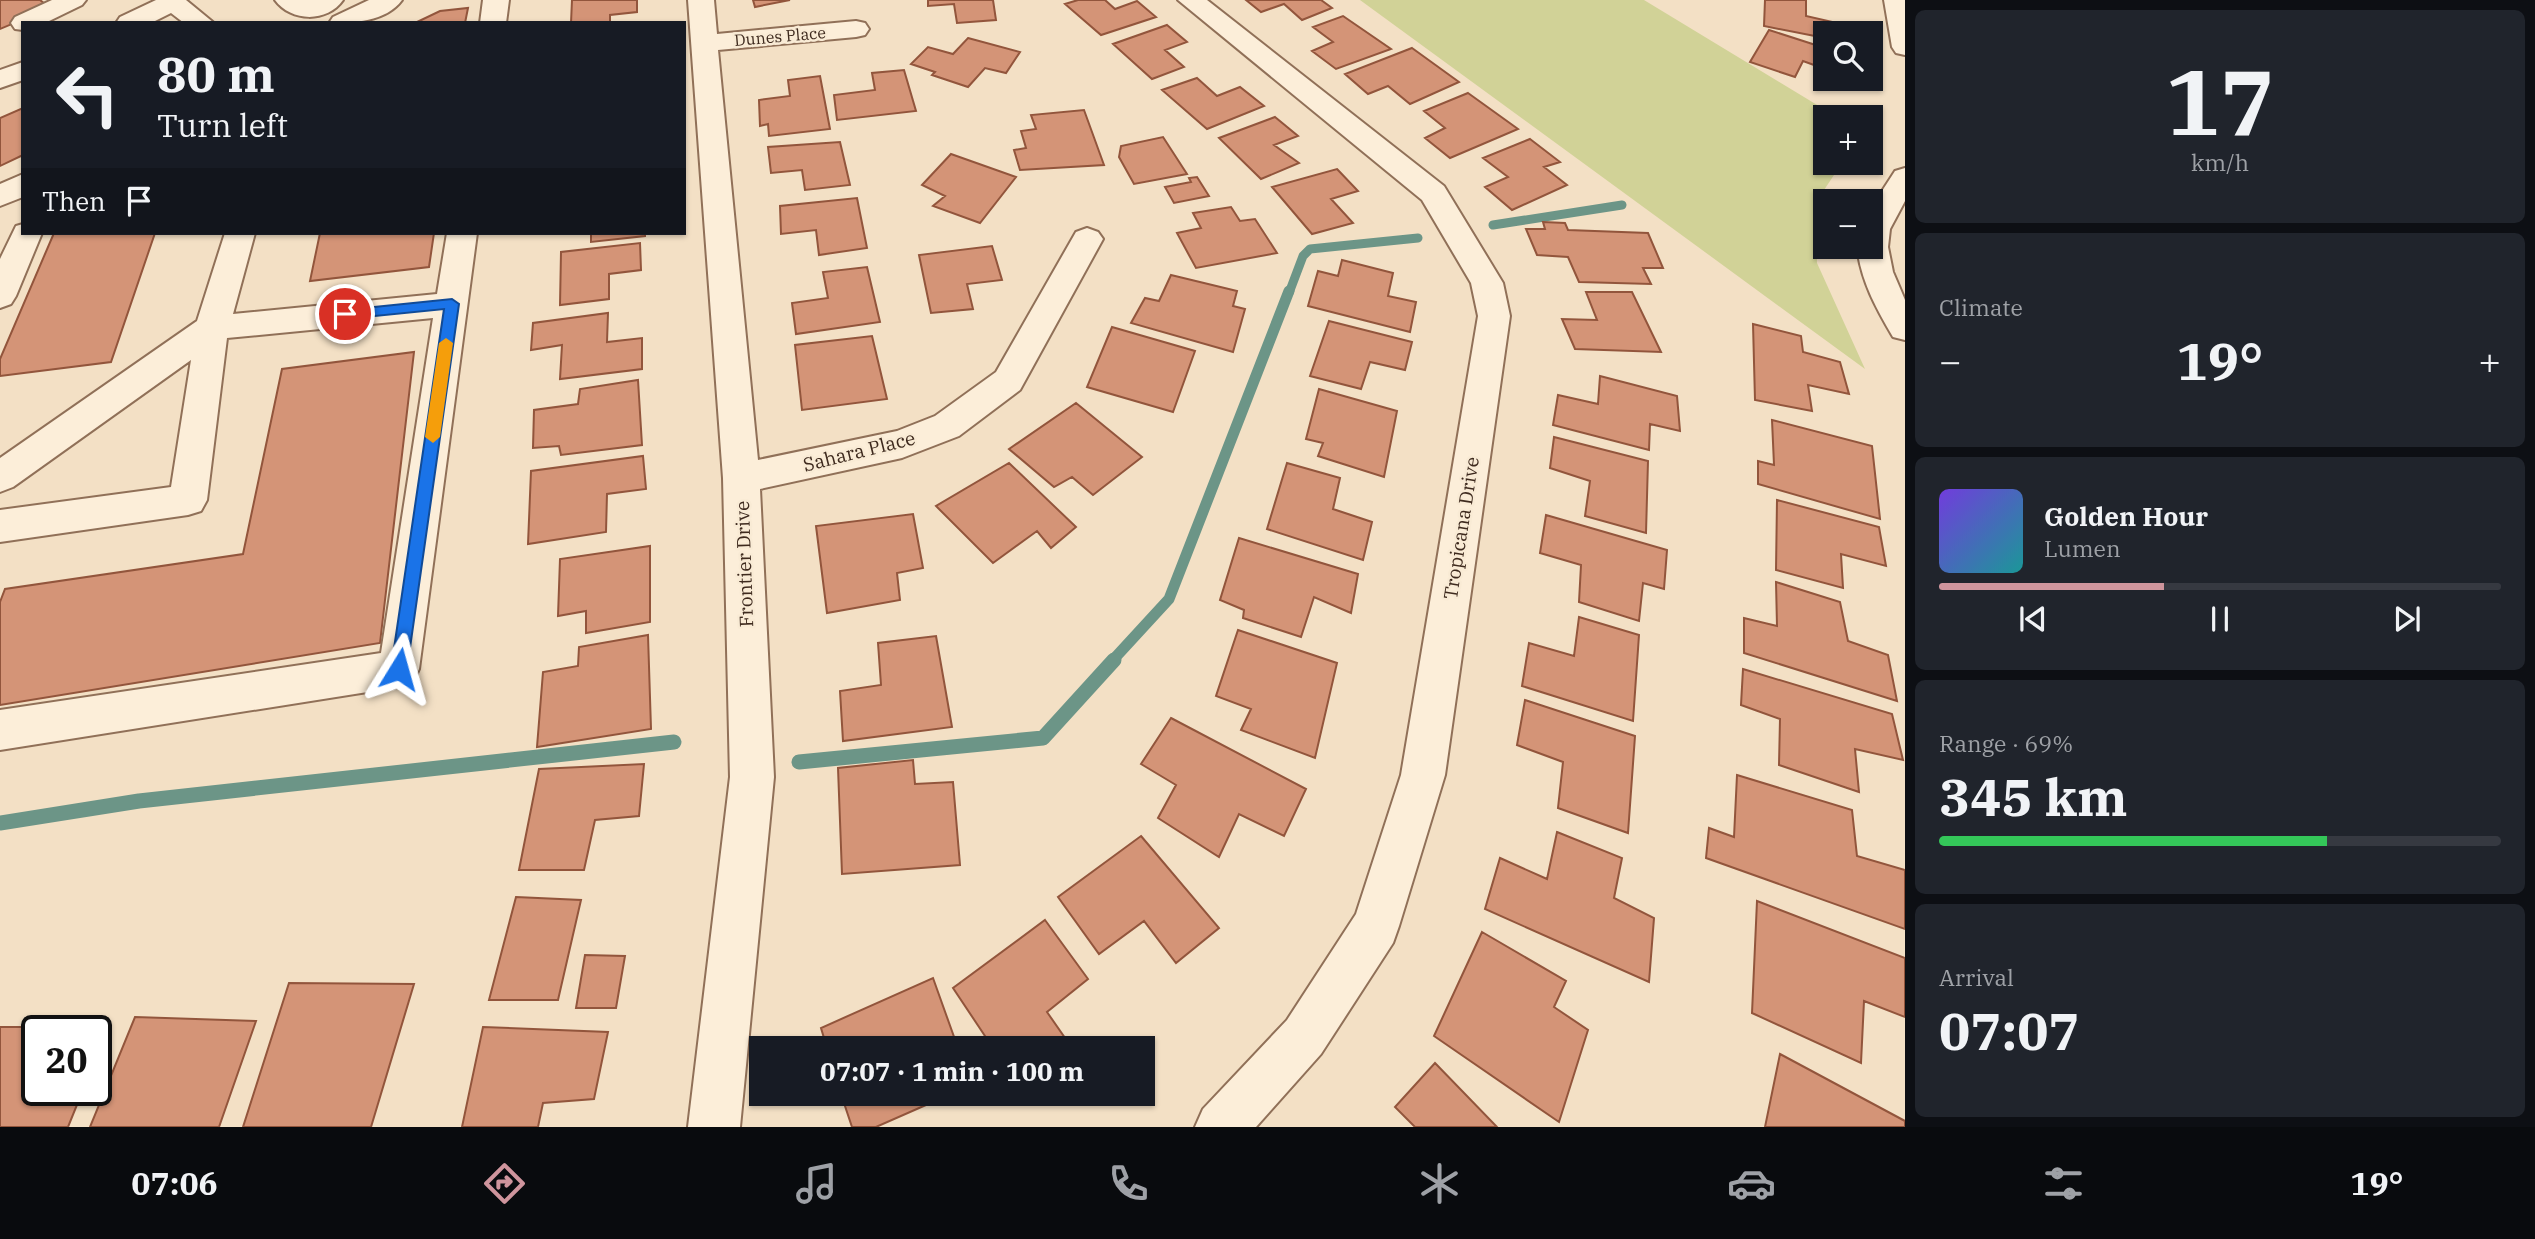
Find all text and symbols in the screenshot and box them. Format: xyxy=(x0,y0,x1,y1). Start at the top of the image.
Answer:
map controls xyxy=(1813,21,1883,259)
button: search xyxy=(1813,21,1883,91)
street label: Dunes Place xyxy=(733,22,827,50)
text: 80 m xyxy=(157,42,275,105)
text: 17 xyxy=(2165,42,2275,160)
icon: left xyxy=(42,49,133,140)
text: Turn left xyxy=(157,104,288,146)
button: + xyxy=(1813,105,1883,175)
text: km/h xyxy=(2191,147,2249,177)
icon: arrive xyxy=(120,182,158,220)
text: Then xyxy=(42,184,106,218)
button: − xyxy=(1813,189,1883,259)
pin xyxy=(315,284,375,344)
text: Climate xyxy=(1939,292,2023,322)
icon: arrive xyxy=(326,295,364,333)
text: 19° xyxy=(2177,327,2263,394)
text: − xyxy=(1939,336,1962,385)
text: + xyxy=(2478,336,2501,385)
street label: Sahara Place xyxy=(800,425,918,477)
street label: Tropicana Drive xyxy=(1438,455,1484,601)
text: Golden Hour xyxy=(2044,499,2208,533)
street label: Frontier Drive xyxy=(730,500,758,628)
text: Lumen xyxy=(2044,533,2121,563)
icon: previous xyxy=(2014,600,2052,638)
icon: pause xyxy=(2201,600,2239,638)
icon: next xyxy=(2388,600,2426,638)
position arrow xyxy=(362,632,436,706)
text: Range · 69% xyxy=(1939,728,2073,758)
text: 345 km xyxy=(1939,763,2128,830)
text: Arrival xyxy=(1939,962,2014,992)
text: 07:07 xyxy=(1939,997,2080,1064)
speed limit sign: 20 xyxy=(21,1015,112,1106)
text: 07:07 · 1 min · 100 m xyxy=(820,1054,1084,1088)
icon: directions xyxy=(480,1159,529,1208)
icon: music xyxy=(792,1159,841,1208)
icon: phone xyxy=(1104,1159,1153,1208)
icon: climate xyxy=(1415,1159,1464,1208)
icon: car xyxy=(1727,1159,1776,1208)
icon: filters xyxy=(2039,1159,2088,1208)
text: 07:06 xyxy=(131,1162,218,1204)
text: 19° xyxy=(2350,1162,2404,1204)

